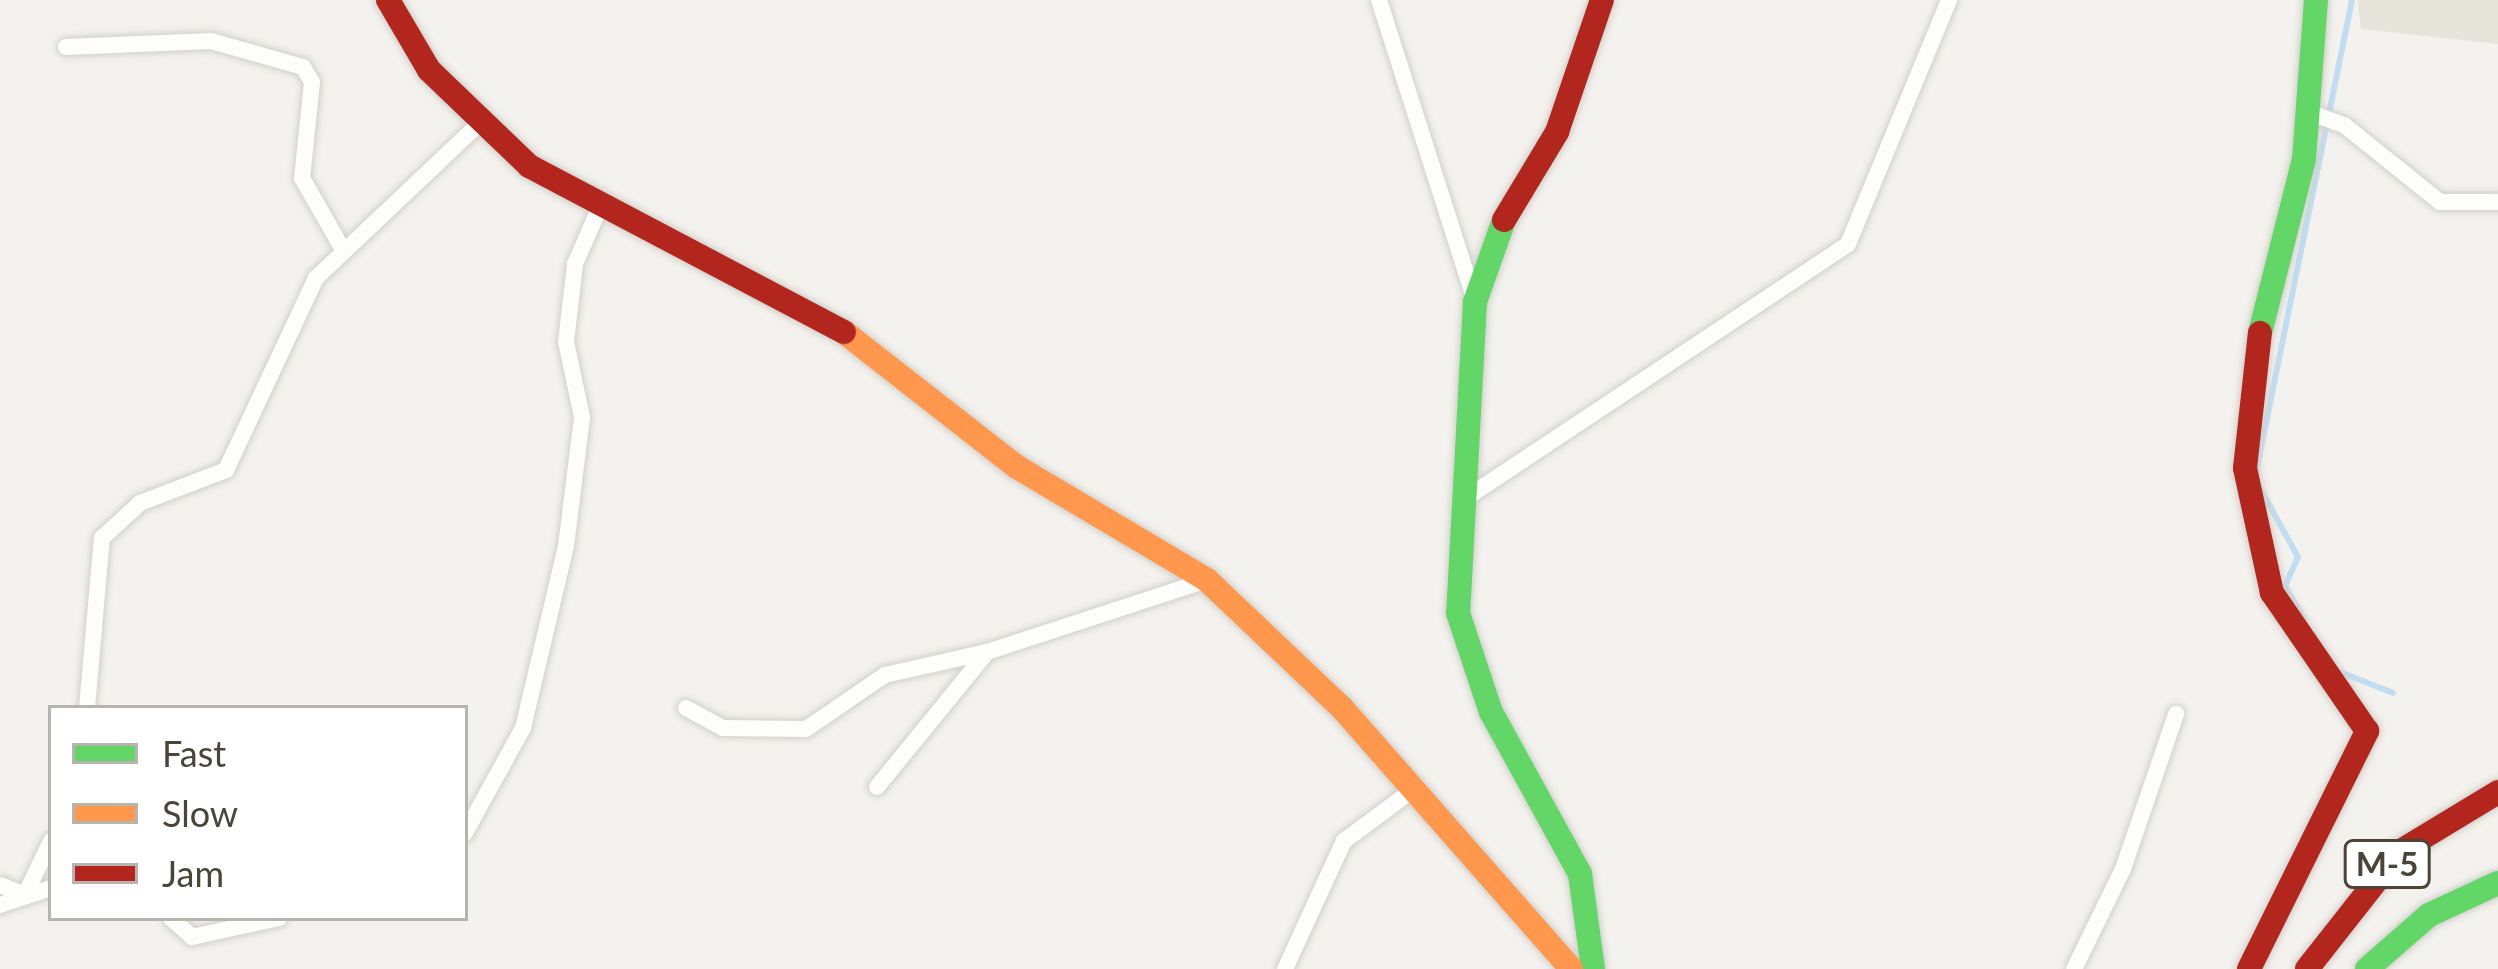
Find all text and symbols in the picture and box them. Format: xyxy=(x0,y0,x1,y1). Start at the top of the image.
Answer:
legend xyxy=(48,705,468,921)
text: Fast xyxy=(162,731,226,775)
text: Slow xyxy=(162,791,238,835)
road number: M-5 xyxy=(2342,837,2432,891)
text: Jam xyxy=(162,851,224,895)

